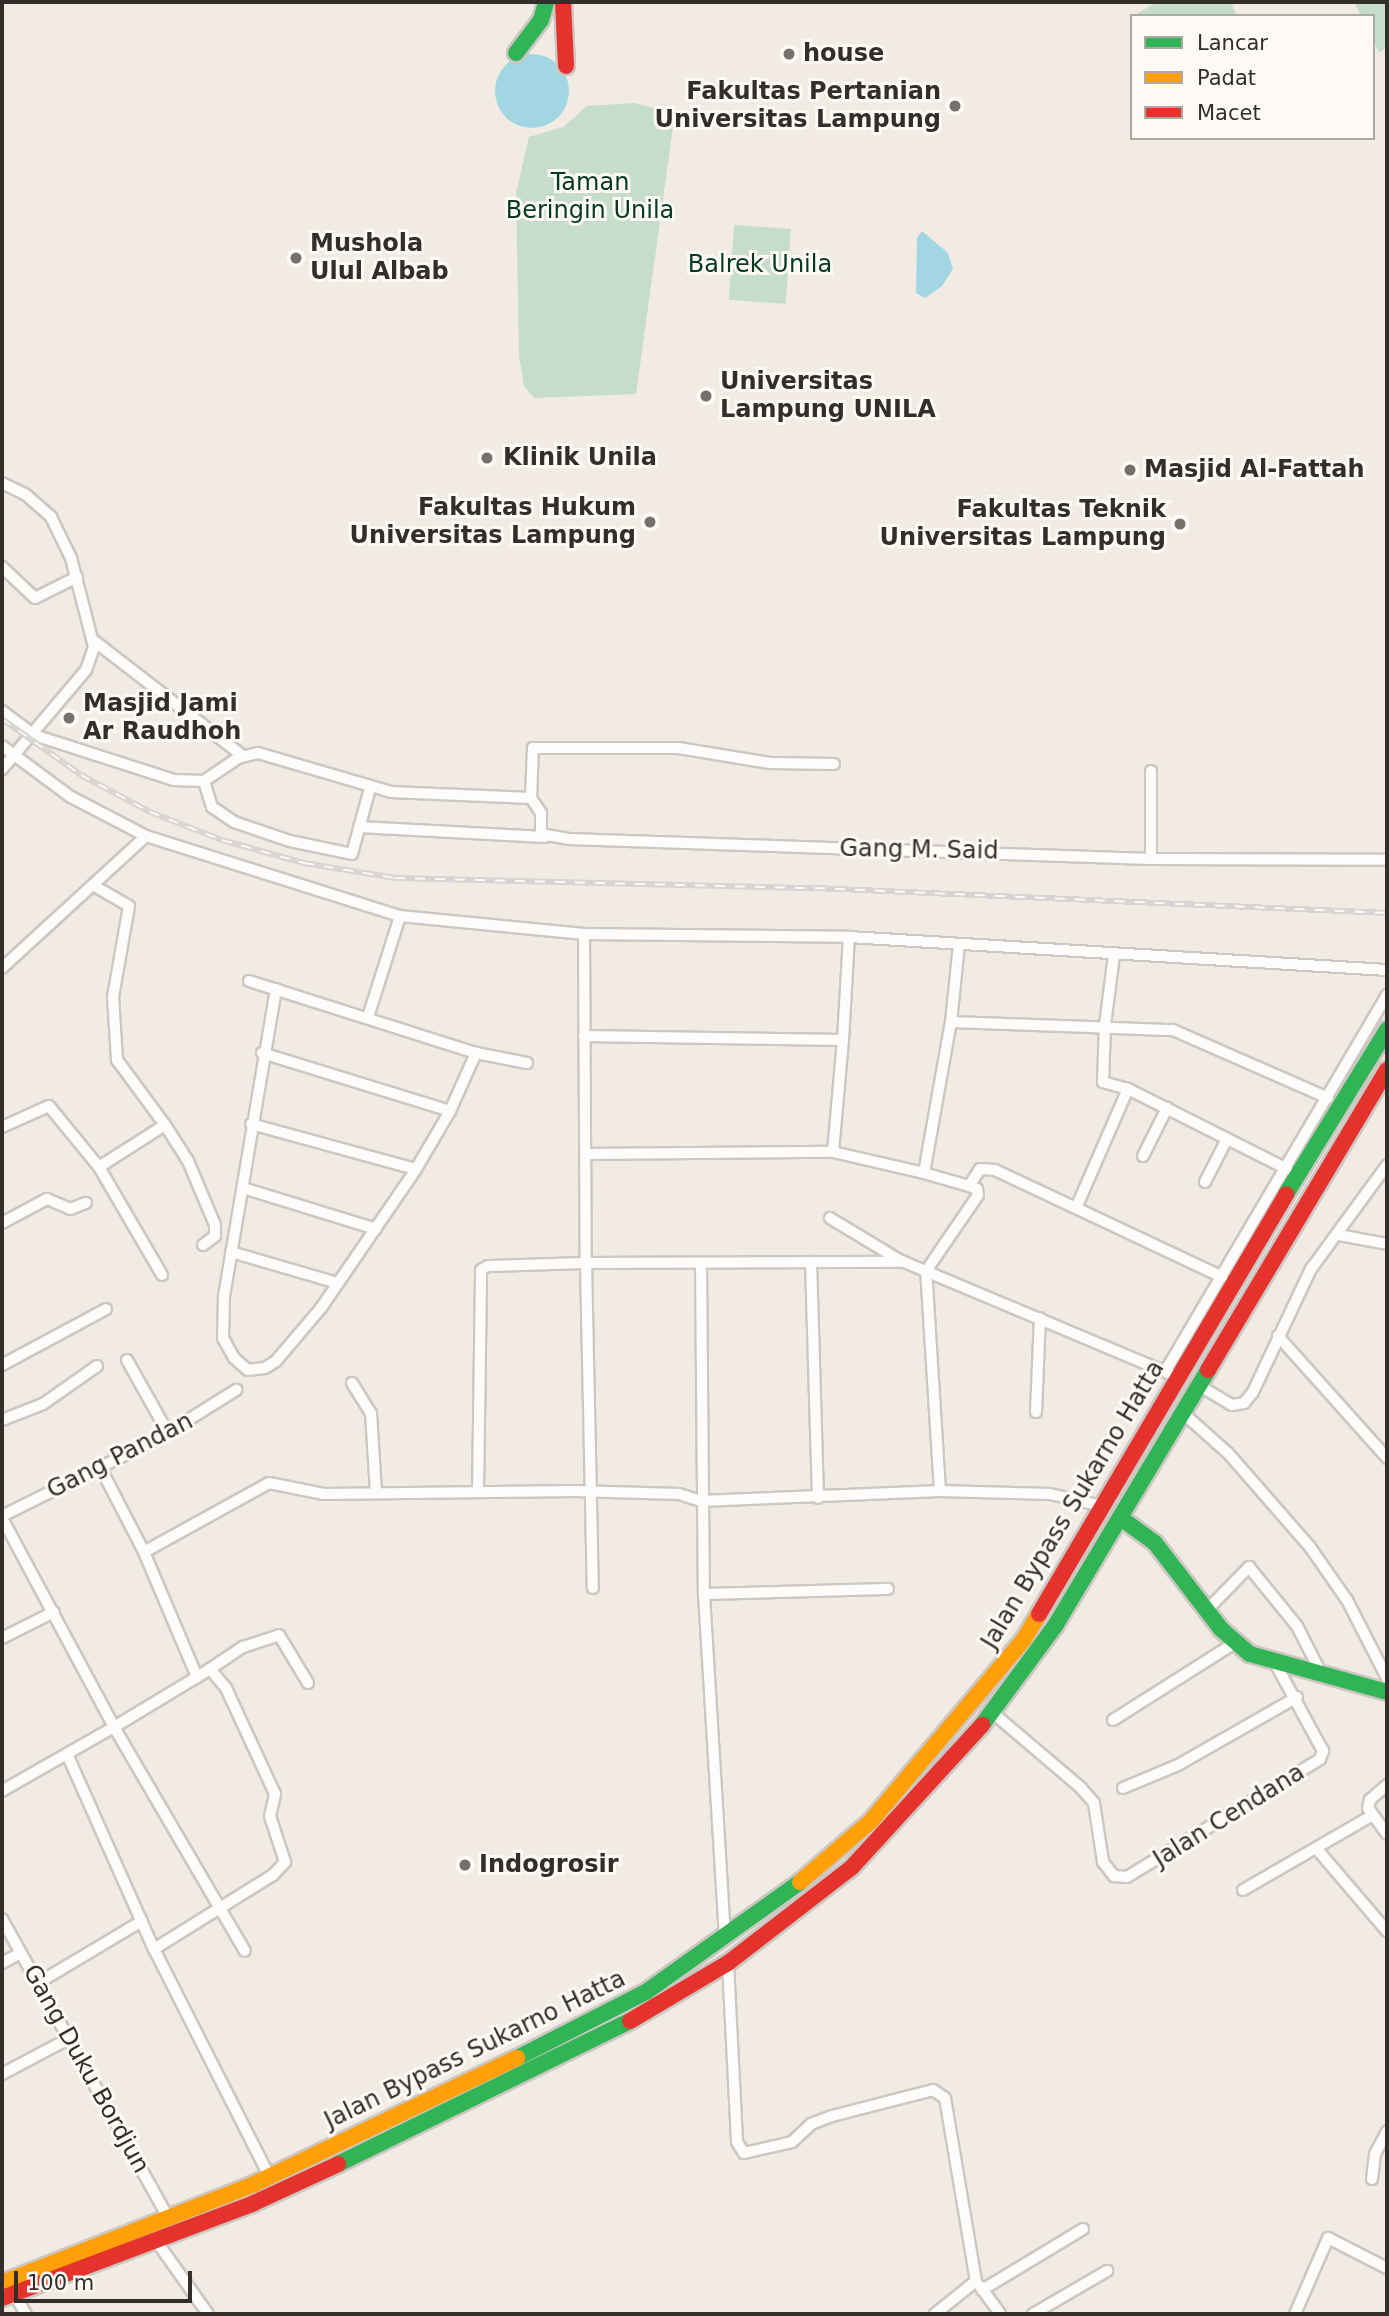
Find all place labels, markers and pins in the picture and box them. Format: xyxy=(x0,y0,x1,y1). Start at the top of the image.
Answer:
place label: house xyxy=(803,40,884,68)
marker: house xyxy=(781,46,797,62)
place label: Fakultas Pertanian Universitas Lampung xyxy=(655,78,941,134)
marker: Fakultas Pertanian Universitas Lampung xyxy=(947,98,963,114)
place label: Mushola Ulul Albab xyxy=(310,230,449,286)
marker: Mushola Ulul Albab xyxy=(288,250,304,266)
place label: Universitas Lampung UNILA xyxy=(720,368,936,424)
marker: Universitas Lampung UNILA xyxy=(698,388,714,404)
place label: Klinik Unila xyxy=(503,444,657,472)
marker: Klinik Unila xyxy=(477,448,497,468)
place label: Masjid Al-Fattah xyxy=(1144,456,1365,484)
marker: Masjid Al-Fattah xyxy=(1122,462,1138,478)
place label: Fakultas Hukum Universitas Lampung xyxy=(350,494,636,550)
place label: Fakultas Teknik Universitas Lampung xyxy=(880,496,1166,552)
marker: Fakultas Hukum Universitas Lampung xyxy=(642,514,658,530)
marker: Fakultas Teknik Universitas Lampung xyxy=(1172,516,1188,532)
place label: Masjid Jami Ar Raudhoh xyxy=(83,690,241,746)
marker: Masjid Jami Ar Raudhoh xyxy=(61,710,77,726)
place label: Indogrosir xyxy=(479,1851,619,1879)
marker: Indogrosir xyxy=(457,1857,473,1873)

